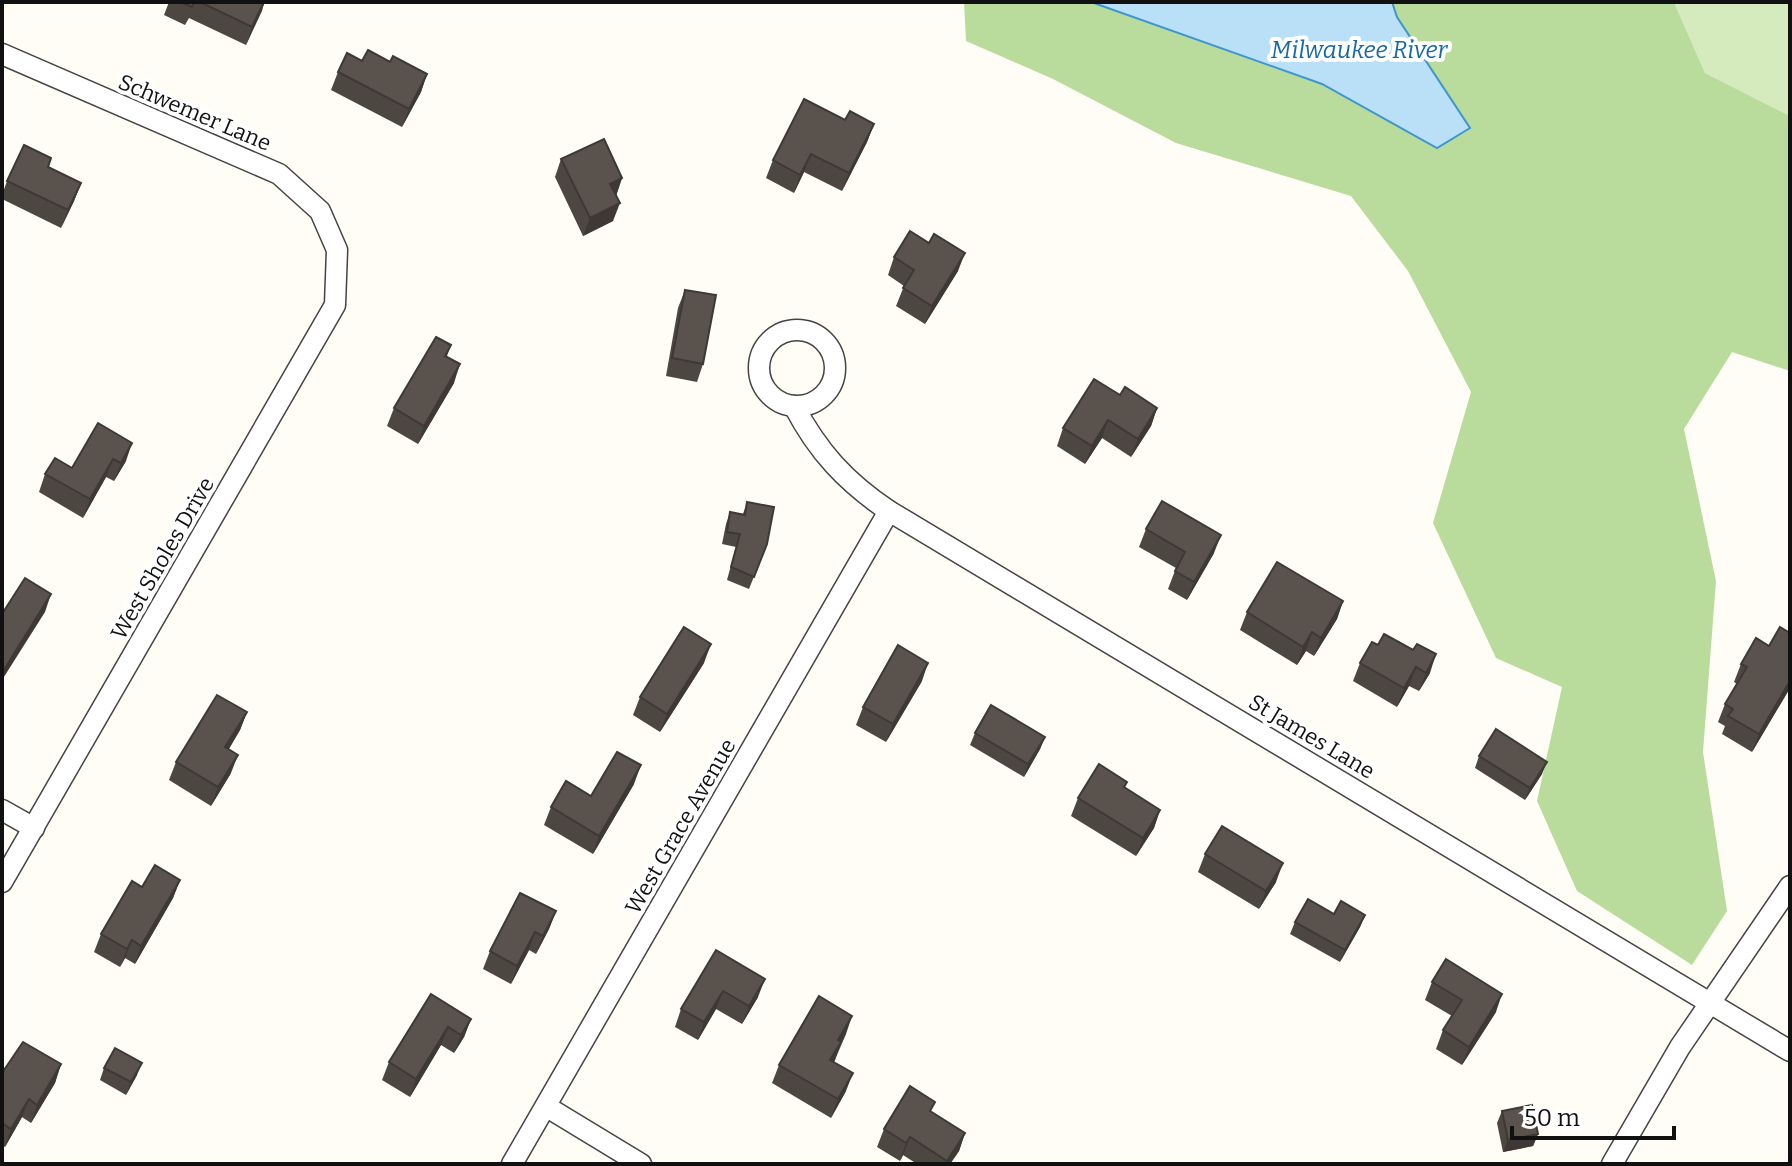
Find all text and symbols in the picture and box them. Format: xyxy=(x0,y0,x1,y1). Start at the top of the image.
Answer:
water label: Milwaukee River xyxy=(1271,36,1448,64)
street label: Schwemer Lane xyxy=(114,68,275,157)
street label: West Sholes Drive xyxy=(105,472,220,644)
street label: St James Lane xyxy=(1244,688,1380,785)
street label: West Grace Avenue xyxy=(619,734,742,919)
scale bar xyxy=(1512,1090,1674,1140)
text: 50 m xyxy=(1524,1104,1580,1132)

